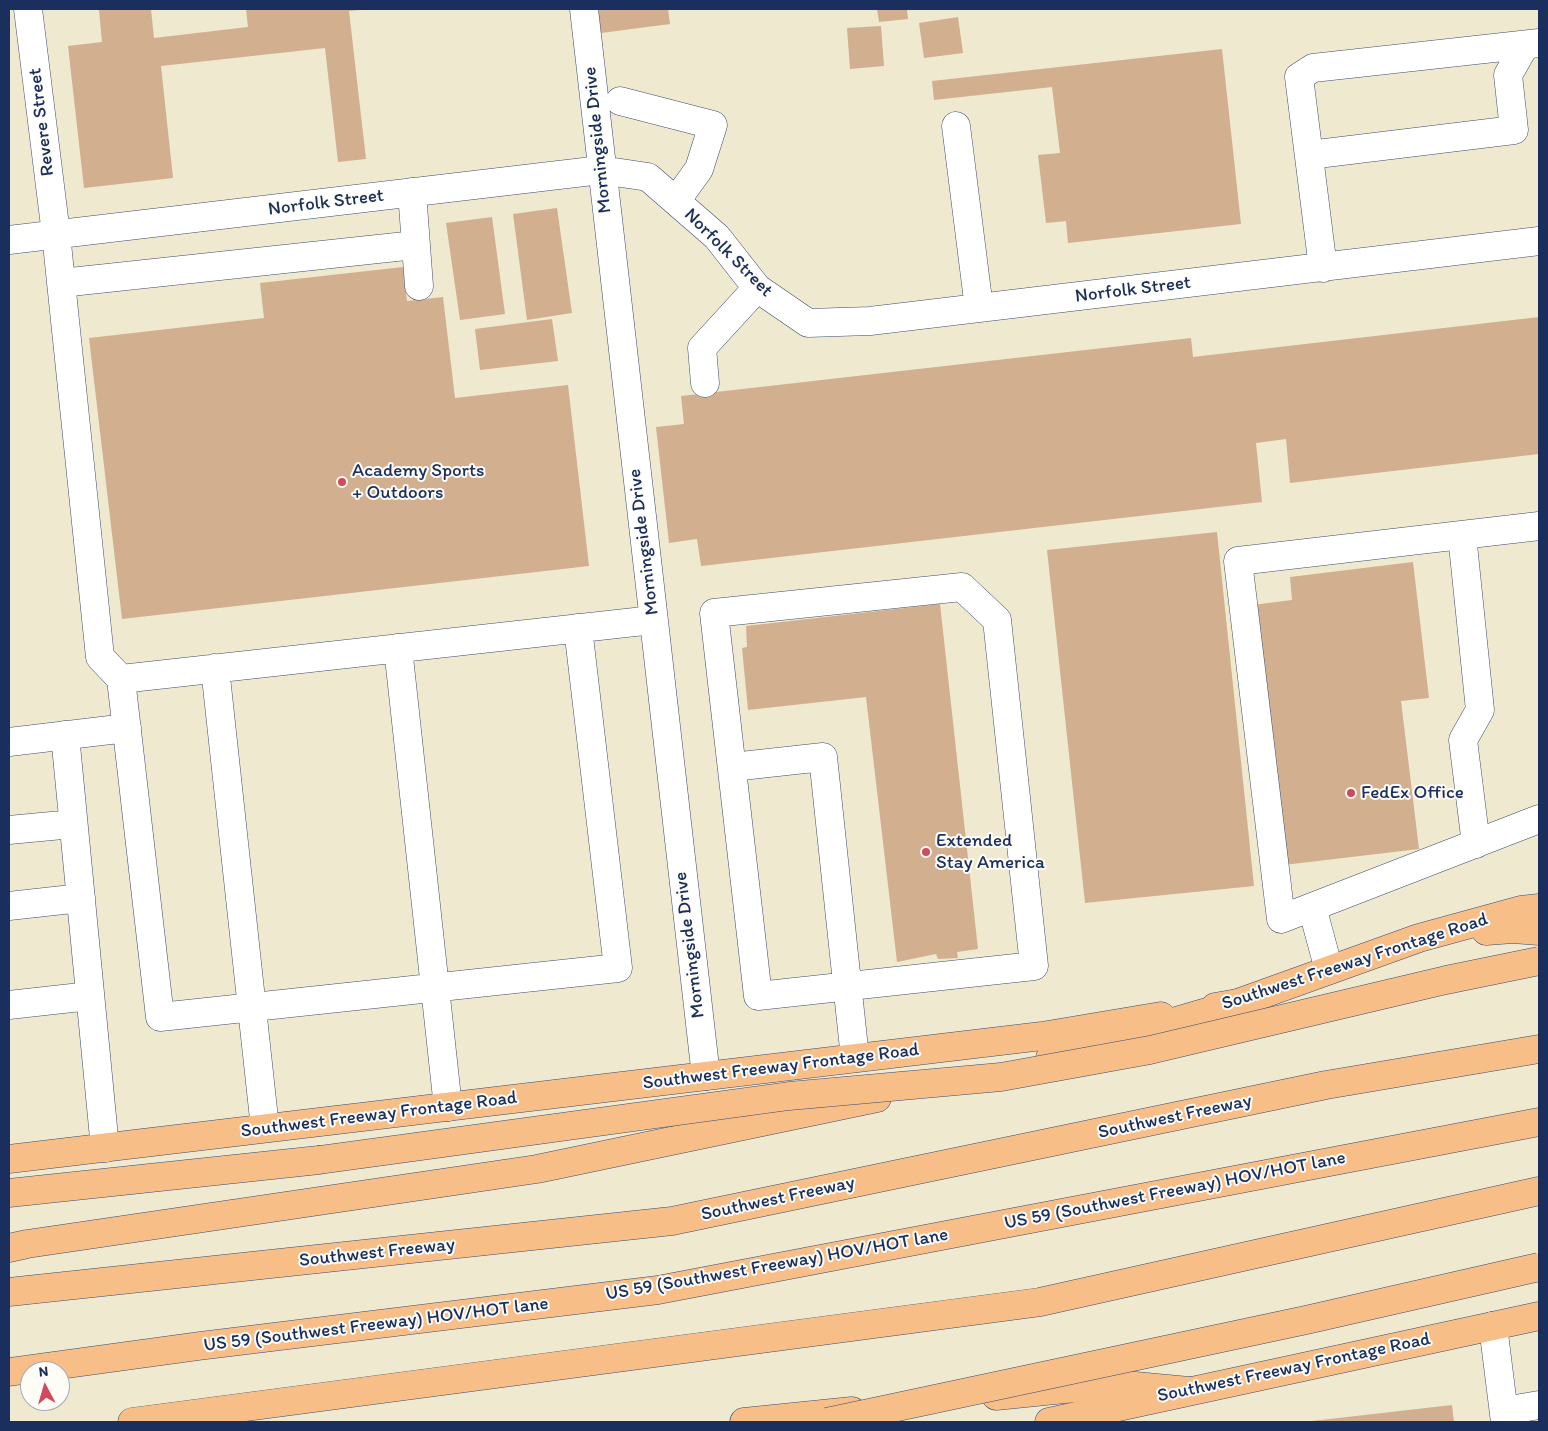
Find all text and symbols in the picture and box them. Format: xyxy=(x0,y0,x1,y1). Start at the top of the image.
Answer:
street label: Morningside Drive xyxy=(579,65,617,215)
street label: Revere Street xyxy=(24,66,60,178)
street label: Norfolk Street xyxy=(267,185,385,221)
street label: Norfolk Street xyxy=(679,204,777,302)
street label: Norfolk Street xyxy=(1074,272,1192,308)
place label: Academy Sports + Outdoors xyxy=(352,460,485,504)
street label: Morningside Drive xyxy=(624,467,664,617)
marker: Academy Sports + Outdoors xyxy=(336,476,348,488)
place label: FedEx Office xyxy=(1361,782,1464,804)
marker: FedEx Office xyxy=(1345,787,1357,799)
place label: Extended Stay America xyxy=(936,830,1045,874)
marker: Extended Stay America xyxy=(920,846,932,858)
street label: Morningside Drive xyxy=(670,870,710,1020)
street label: Southwest Freeway Frontage Road xyxy=(1219,908,1491,1016)
street label: Southwest Freeway Frontage Road xyxy=(641,1039,921,1095)
street label: Southwest Freeway Frontage Road xyxy=(239,1087,519,1143)
street label: Southwest Freeway xyxy=(1096,1090,1254,1144)
street label: US 59 (Southwest Freeway) HOV/HOT lane xyxy=(1002,1147,1348,1235)
street label: Southwest Freeway xyxy=(699,1172,857,1226)
street label: US 59 (Southwest Freeway) HOV/HOT lane xyxy=(604,1224,950,1306)
street label: Southwest Freeway xyxy=(298,1233,456,1273)
street label: US 59 (Southwest Freeway) HOV/HOT lane xyxy=(202,1293,550,1357)
street label: Southwest Freeway Frontage Road xyxy=(1155,1328,1433,1408)
north arrow xyxy=(20,1361,70,1411)
text: N xyxy=(38,1363,49,1381)

